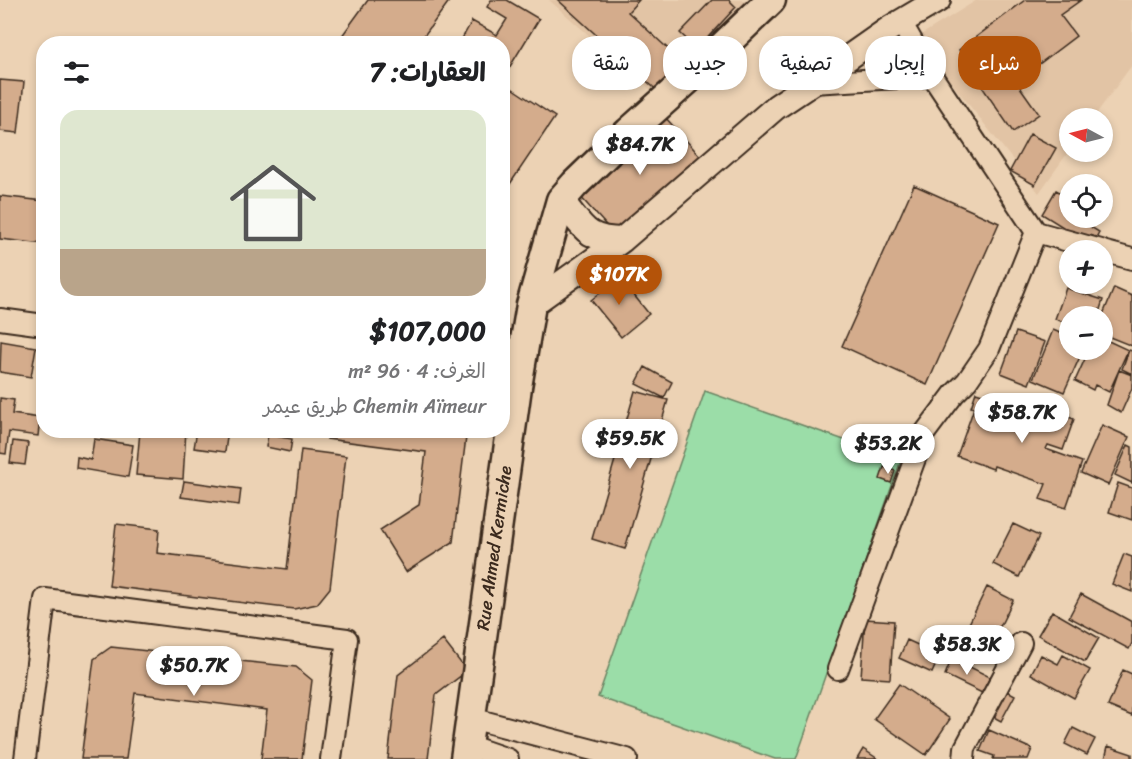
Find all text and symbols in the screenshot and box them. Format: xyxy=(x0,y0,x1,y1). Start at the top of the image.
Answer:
chip: شقة xyxy=(572,36,651,90)
chip: جديد xyxy=(663,36,747,90)
chip: تصفية xyxy=(759,36,853,90)
chip: إيجار xyxy=(865,36,946,90)
chip: شراء xyxy=(958,36,1041,90)
text: العقارات: 7 xyxy=(369,49,486,95)
icon: filters xyxy=(60,56,93,89)
north arrow xyxy=(1059,108,1113,162)
map controls xyxy=(1059,108,1113,360)
pin: $84.7K xyxy=(591,125,689,176)
text: $84.7K xyxy=(606,127,674,162)
icon: home xyxy=(219,149,327,257)
button: locate xyxy=(1059,174,1113,228)
button: + xyxy=(1059,240,1113,294)
pin: $107K xyxy=(577,255,661,306)
text: $107K xyxy=(590,257,648,292)
button: − xyxy=(1059,306,1113,360)
text: $107,000 xyxy=(370,308,486,354)
text: الغرف: 4 · 96 m² xyxy=(348,354,486,389)
text: Chemin Aïmeur طريق عيمر xyxy=(263,389,486,424)
pin: $58.7K xyxy=(973,393,1071,444)
text: $58.7K xyxy=(988,395,1056,430)
pin: $59.5K xyxy=(581,419,679,470)
text: $59.5K xyxy=(596,421,664,456)
pin: $53.2K xyxy=(839,424,937,475)
text: $53.2K xyxy=(855,426,921,461)
street label: Rue Ahmed Kermiche xyxy=(467,463,521,632)
pin: $58.3K xyxy=(918,625,1016,676)
text: $58.3K xyxy=(934,627,1000,662)
pin: $50.7K xyxy=(145,646,243,697)
text: $50.7K xyxy=(160,648,228,683)

